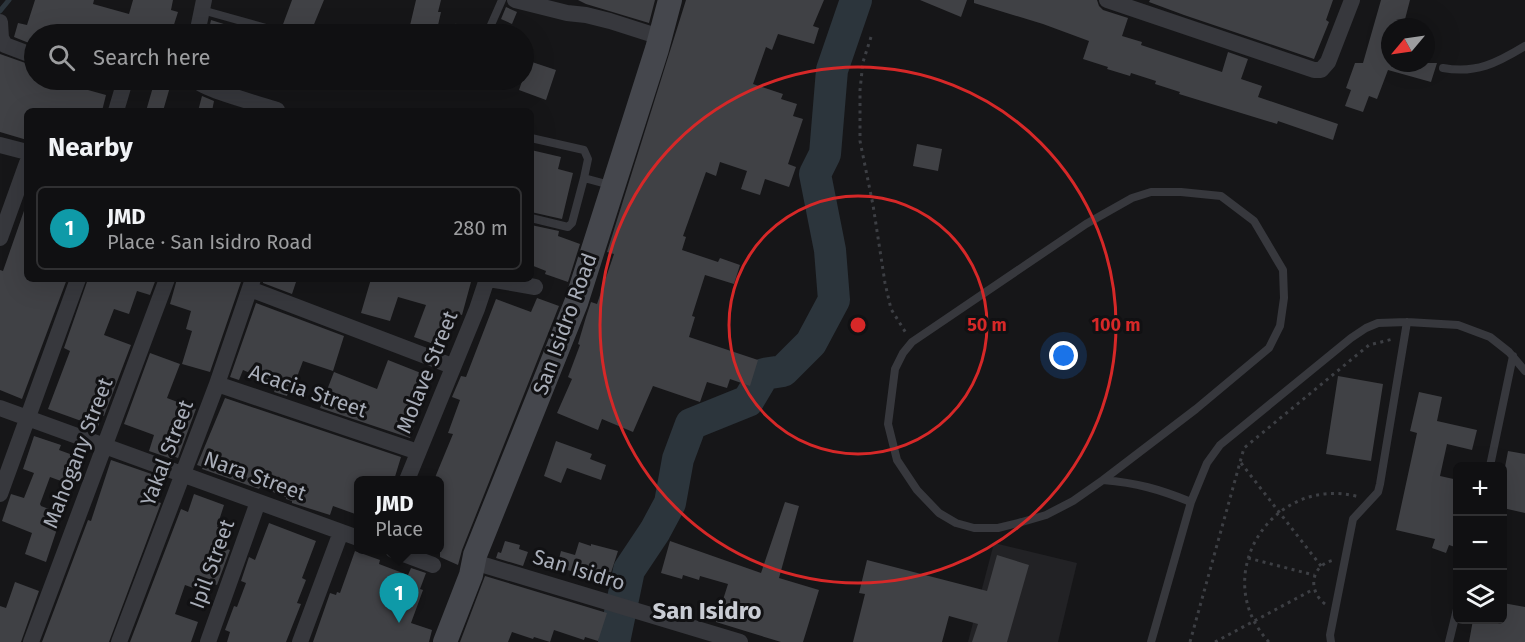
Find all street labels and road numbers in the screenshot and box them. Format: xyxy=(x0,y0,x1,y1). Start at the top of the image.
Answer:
street label: San Isidro Road xyxy=(527,250,603,398)
street label: Molave Street xyxy=(391,306,464,437)
street label: Acacia Street xyxy=(246,359,371,423)
street label: Mahogany Street xyxy=(37,374,119,532)
street label: Yakal Street xyxy=(135,396,199,510)
street label: Nara Street xyxy=(200,445,310,507)
street label: Ipil Street xyxy=(184,515,240,612)
street label: San Isidro xyxy=(530,544,628,596)

